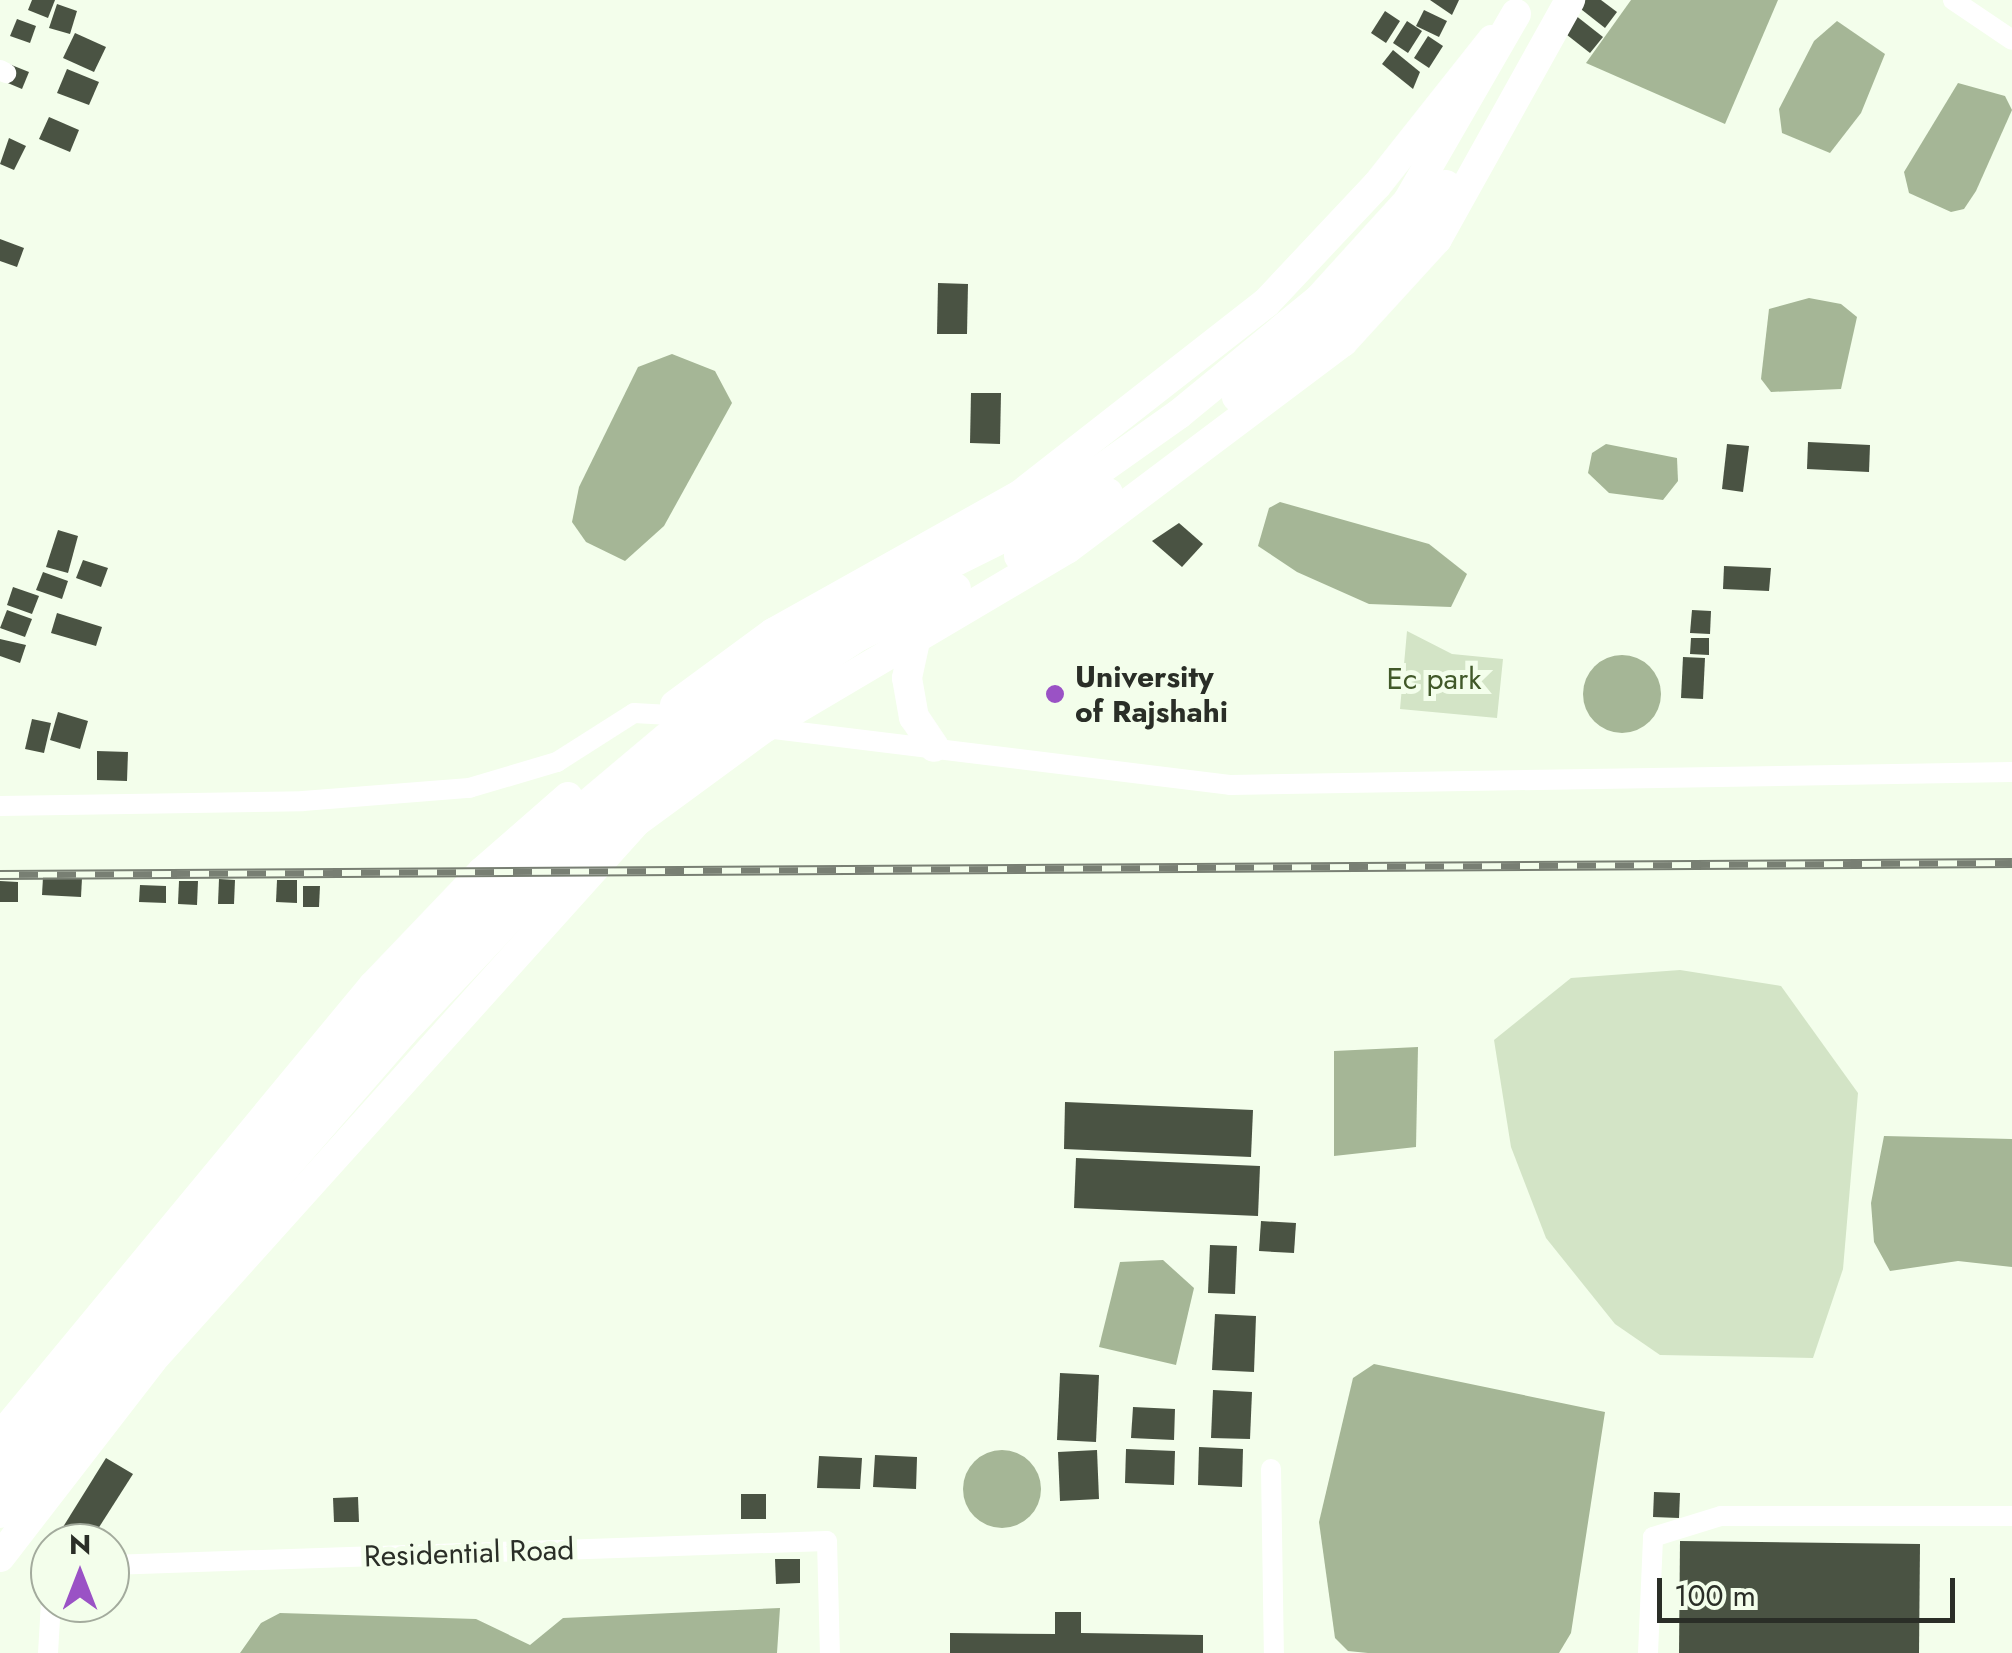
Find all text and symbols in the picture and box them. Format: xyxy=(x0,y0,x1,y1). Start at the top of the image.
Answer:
place label: University of Rajshahi xyxy=(1075,659,1228,730)
park label: Ec park xyxy=(1387,661,1481,697)
marker: University of Rajshahi xyxy=(1044,683,1066,705)
north arrow xyxy=(30,1523,130,1623)
text: N xyxy=(69,1524,91,1565)
street label: Residential Road xyxy=(363,1531,575,1575)
scale bar xyxy=(1662,1558,1960,1620)
text: 100 m xyxy=(1674,1574,1756,1617)

